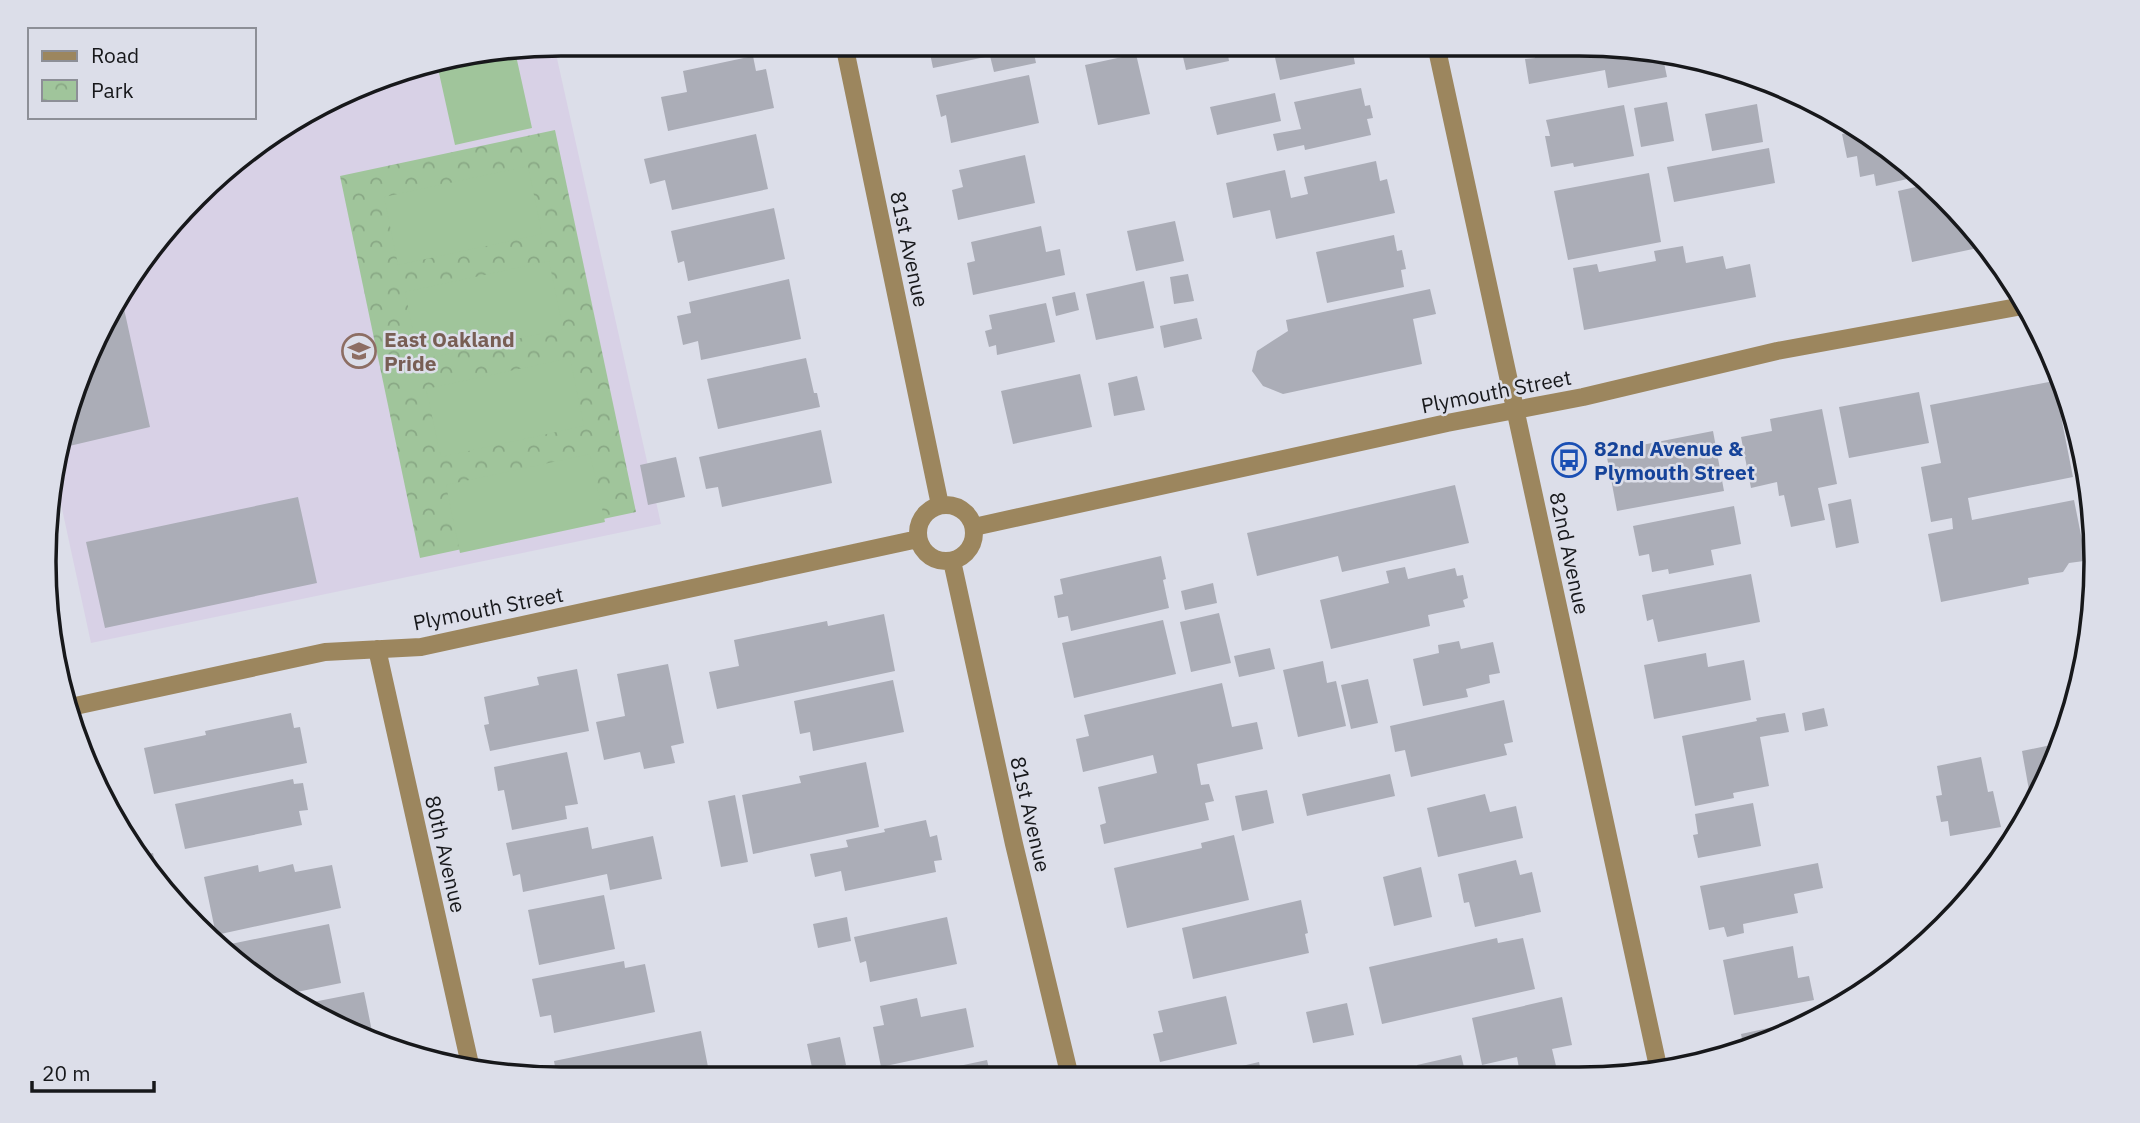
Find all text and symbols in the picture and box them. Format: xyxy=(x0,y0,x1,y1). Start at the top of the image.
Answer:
legend xyxy=(28,28,256,119)
text: Road xyxy=(91,41,139,69)
text: Park xyxy=(91,76,134,104)
street label: 81st Avenue xyxy=(884,189,936,309)
place label: East Oakland Pride xyxy=(384,325,515,377)
school or university icon: East Oakland Pride xyxy=(340,332,378,370)
street label: Plymouth Street xyxy=(1418,363,1574,419)
place label: 82nd Avenue & Plymouth Street xyxy=(1594,434,1755,486)
bus stop icon: 82nd Avenue & Plymouth Street xyxy=(1550,441,1588,479)
street label: 82nd Avenue xyxy=(1543,489,1597,617)
street label: Plymouth Street xyxy=(410,580,566,636)
street label: 81st Avenue xyxy=(1004,753,1058,875)
street label: 80th Avenue xyxy=(419,793,473,915)
scale bar xyxy=(32,1050,154,1094)
text: 20 m xyxy=(42,1059,91,1087)

